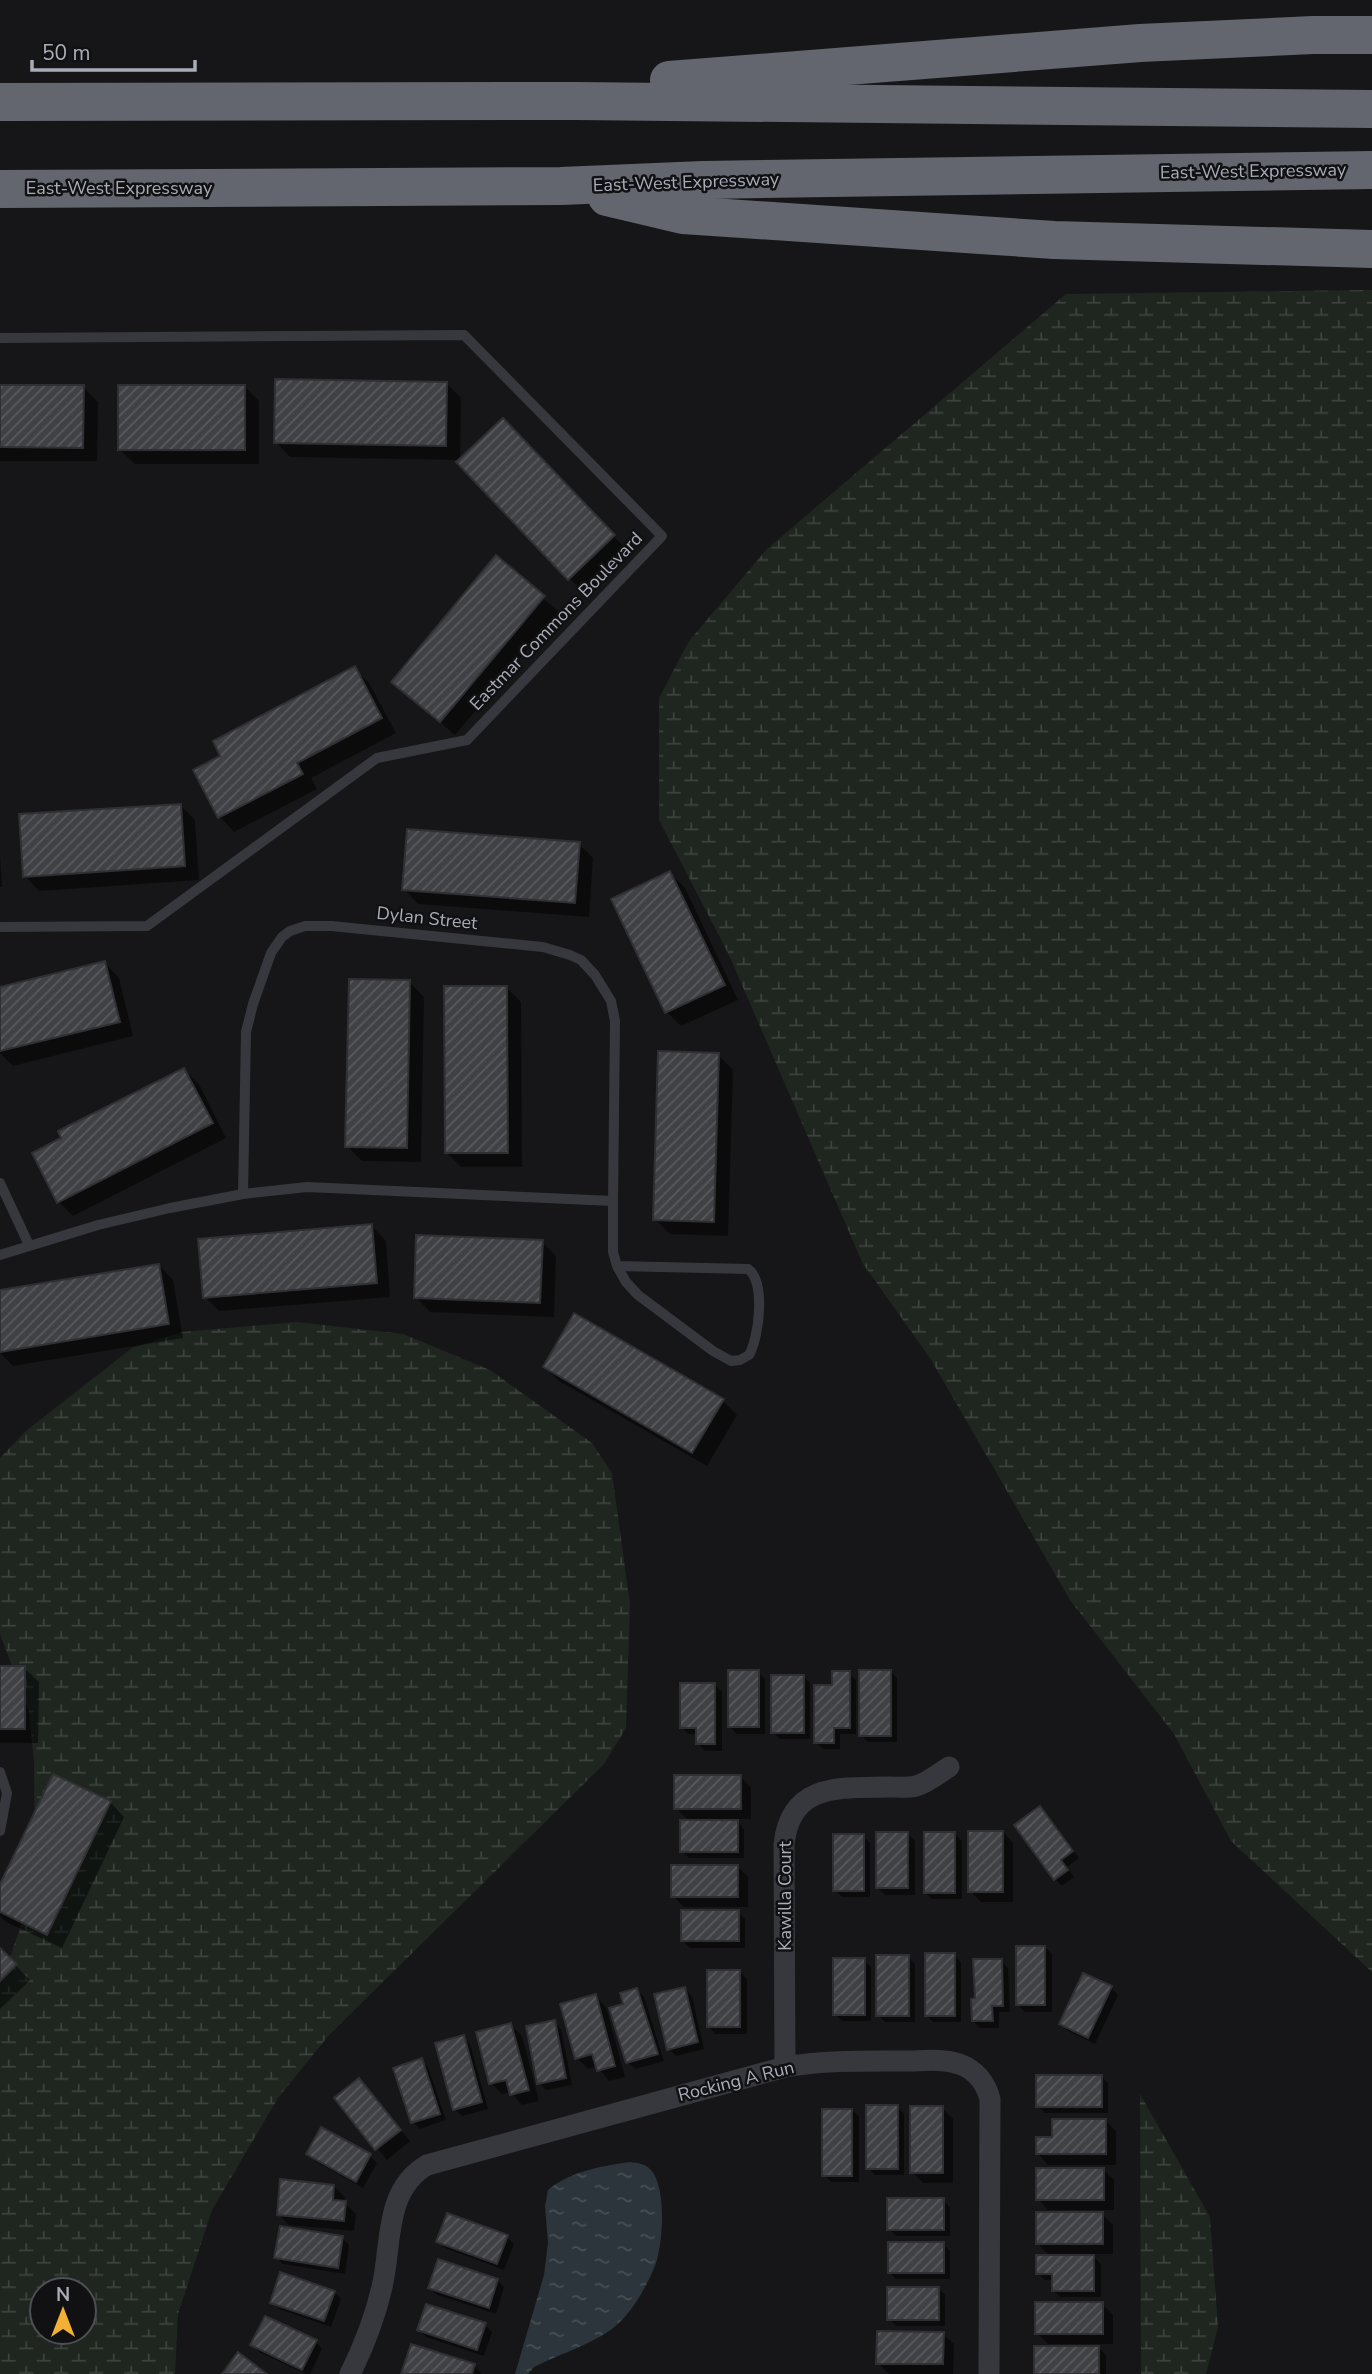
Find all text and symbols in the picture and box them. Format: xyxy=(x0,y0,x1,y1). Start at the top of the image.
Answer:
scale bar xyxy=(32,28,194,72)
text: 50 m xyxy=(42,39,91,67)
street label: East-West Expressway xyxy=(1160,157,1347,185)
street label: East-West Expressway xyxy=(592,167,780,197)
street label: East-West Expressway xyxy=(26,176,213,200)
street label: Eastmar Commons Boulevard xyxy=(464,527,648,715)
street label: Dylan Street xyxy=(375,901,479,935)
street label: Kawilla Court xyxy=(773,1840,797,1951)
street label: Rocking A Run xyxy=(675,2055,797,2107)
north arrow xyxy=(28,2276,98,2346)
text: N xyxy=(56,2282,70,2308)

